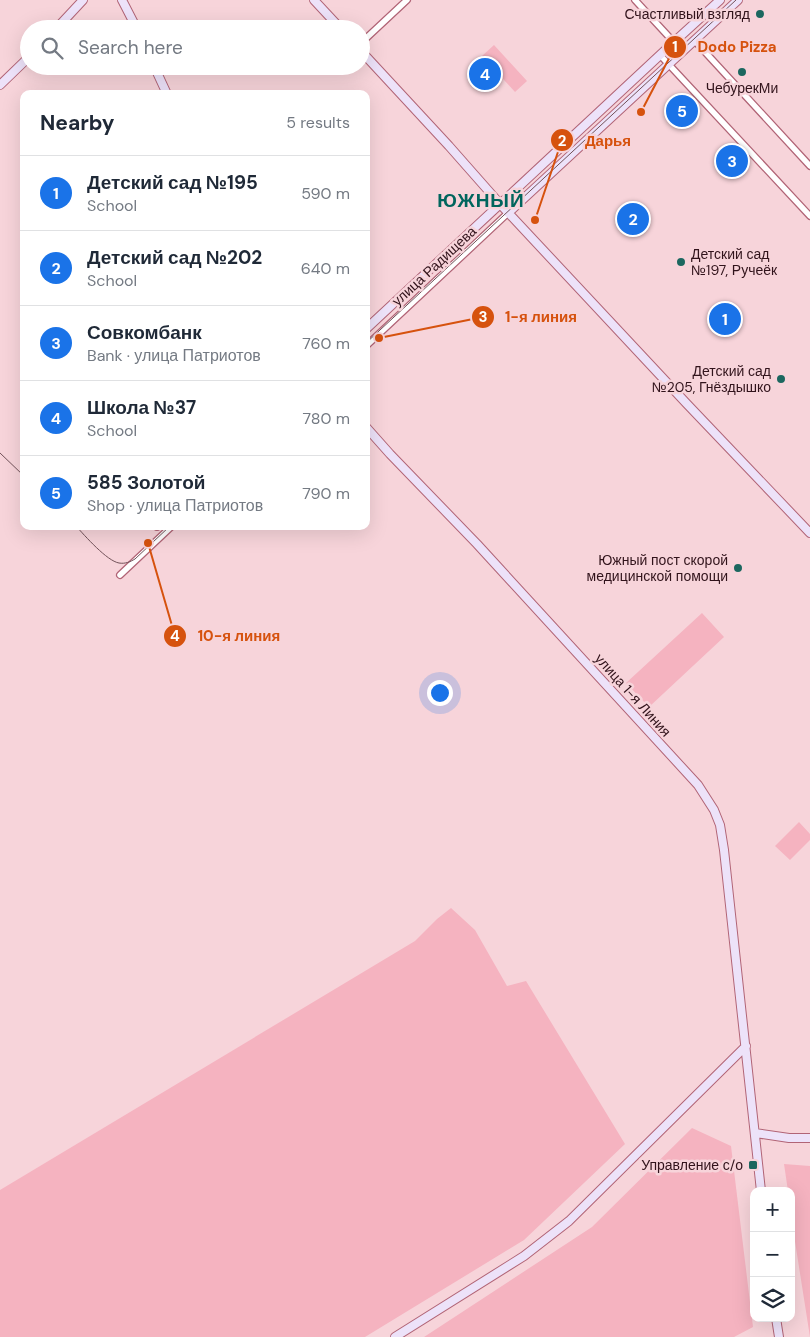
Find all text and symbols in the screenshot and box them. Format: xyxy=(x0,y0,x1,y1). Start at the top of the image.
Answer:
place label: Счастливый взгляд xyxy=(624,5,750,23)
marker: Счастливый взгляд xyxy=(754,8,766,20)
search box xyxy=(20,20,370,75)
callout: Dodo Pizza xyxy=(662,32,786,62)
icon: search xyxy=(38,34,66,62)
text: Search here xyxy=(78,35,183,60)
text: 1 xyxy=(672,37,678,57)
text: Dodo Pizza xyxy=(697,37,777,57)
pin: 4 xyxy=(469,55,501,93)
marker: ЧебурекМи xyxy=(736,66,748,78)
place label: ЧебурекМи xyxy=(706,79,778,97)
pin: 5 xyxy=(666,92,698,130)
text: Nearby xyxy=(40,109,114,137)
text: 5 results xyxy=(286,112,350,133)
callout: Дарья xyxy=(550,125,641,155)
text: 2 xyxy=(558,131,567,151)
text: Дарья xyxy=(585,131,631,151)
pin: 3 xyxy=(716,142,748,180)
text: Детский сад №195 xyxy=(87,170,258,195)
text: 1 xyxy=(53,183,59,204)
text: 590 m xyxy=(301,183,350,204)
district label: ЮЖНЫЙ xyxy=(437,188,525,213)
text: School xyxy=(87,195,137,216)
pin: 2 xyxy=(617,200,649,238)
street label: улица Радищева xyxy=(388,222,480,310)
text: Детский сад №202 xyxy=(87,245,262,270)
place label: Детский сад №197, Ручеёк xyxy=(691,245,778,279)
marker: Детский сад №197, Ручеёк xyxy=(675,256,687,268)
text: 2 xyxy=(51,258,61,279)
text: 640 m xyxy=(301,258,350,279)
text: School xyxy=(87,270,137,291)
pin: 1 xyxy=(709,300,741,338)
callout: 1-я линия xyxy=(470,302,587,332)
text: 3 xyxy=(478,307,488,327)
text: 1-я линия xyxy=(505,307,577,327)
text: Совкомбанк xyxy=(87,320,202,345)
text: 3 xyxy=(51,333,61,354)
text: 760 m xyxy=(302,333,350,354)
text: Bank · улица Патриотов xyxy=(87,345,261,366)
place label: Детский сад №205, Гнёздышко xyxy=(652,362,771,396)
marker: Детский сад №205, Гнёздышко xyxy=(775,373,787,385)
text: Школа №37 xyxy=(87,395,196,420)
text: 4 xyxy=(51,408,61,429)
text: 780 m xyxy=(303,408,350,429)
text: School xyxy=(87,420,137,441)
text: 585 Золотой xyxy=(87,470,205,495)
text: 5 xyxy=(51,483,61,504)
text: 790 m xyxy=(302,483,350,504)
text: Shop · улица Патриотов xyxy=(87,495,263,516)
place label: Южный пост скорой медицинской помощи xyxy=(587,551,728,585)
marker: Южный пост скорой медицинской помощи xyxy=(732,562,744,574)
callout: 10-я линия xyxy=(163,621,290,651)
text: 4 xyxy=(170,626,180,646)
text: 10-я линия xyxy=(198,626,280,646)
street label: улица 1-я Линия xyxy=(591,650,675,740)
your location xyxy=(427,680,453,706)
place label: Управление с/о xyxy=(641,1156,743,1174)
marker: Управление с/о xyxy=(747,1159,759,1171)
map controls xyxy=(750,1187,795,1322)
button: + xyxy=(750,1187,795,1232)
button: − xyxy=(750,1232,795,1277)
button: layers xyxy=(750,1277,795,1322)

